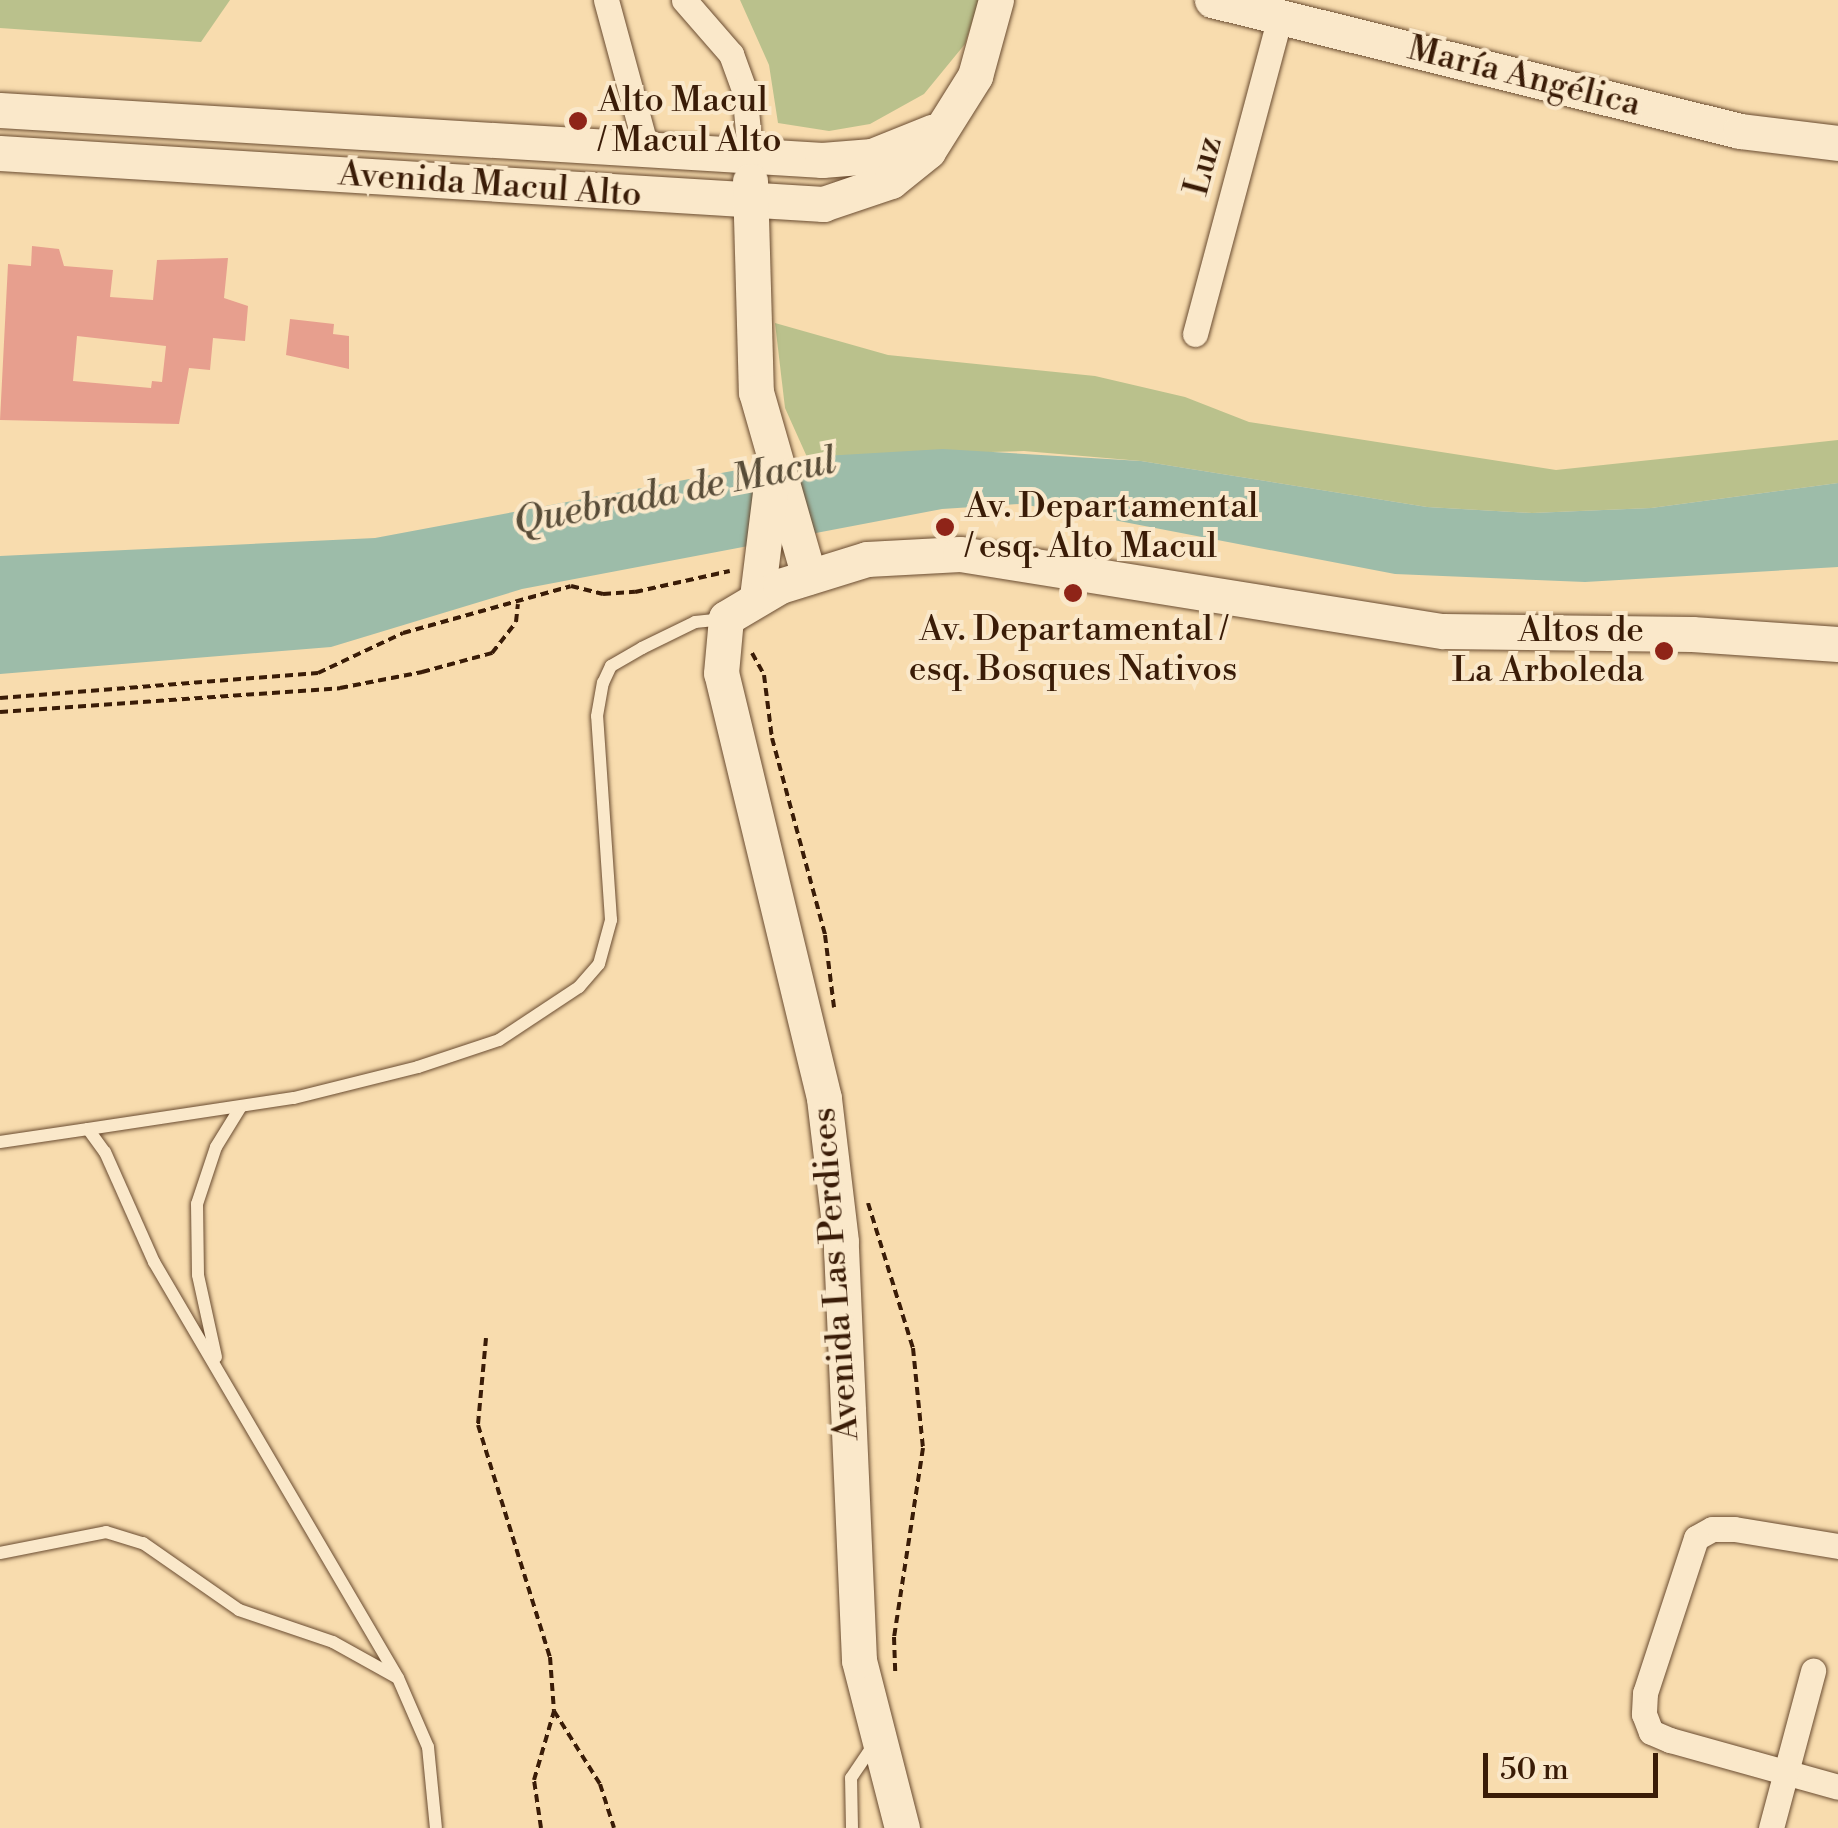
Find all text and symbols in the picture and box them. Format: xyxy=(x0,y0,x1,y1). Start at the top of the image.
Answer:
street label: María Angélica xyxy=(1403,28,1645,126)
place label: Alto Macul / Macul Alto xyxy=(598,80,782,162)
marker: Alto Macul / Macul Alto xyxy=(567,110,589,132)
street label: Luz xyxy=(1176,132,1232,200)
street label: Avenida Macul Alto xyxy=(337,153,643,217)
water label: Quebrada de Macul xyxy=(510,438,840,546)
place label: Av. Departamental / esq. Alto Macul xyxy=(965,486,1258,568)
marker: Av. Departamental / esq. Alto Macul xyxy=(934,516,956,538)
marker: Av. Departamental / esq. Bosques Nativos xyxy=(1062,582,1084,604)
place label: Av. Departamental / esq. Bosques Nativos xyxy=(909,609,1237,691)
place label: Altos de La Arboleda xyxy=(1452,610,1644,692)
marker: Altos de La Arboleda xyxy=(1653,640,1675,662)
street label: Avenida Las Perdices xyxy=(803,1106,869,1442)
scale bar xyxy=(1488,1733,1663,1795)
text: 50 m xyxy=(1500,1751,1569,1789)

